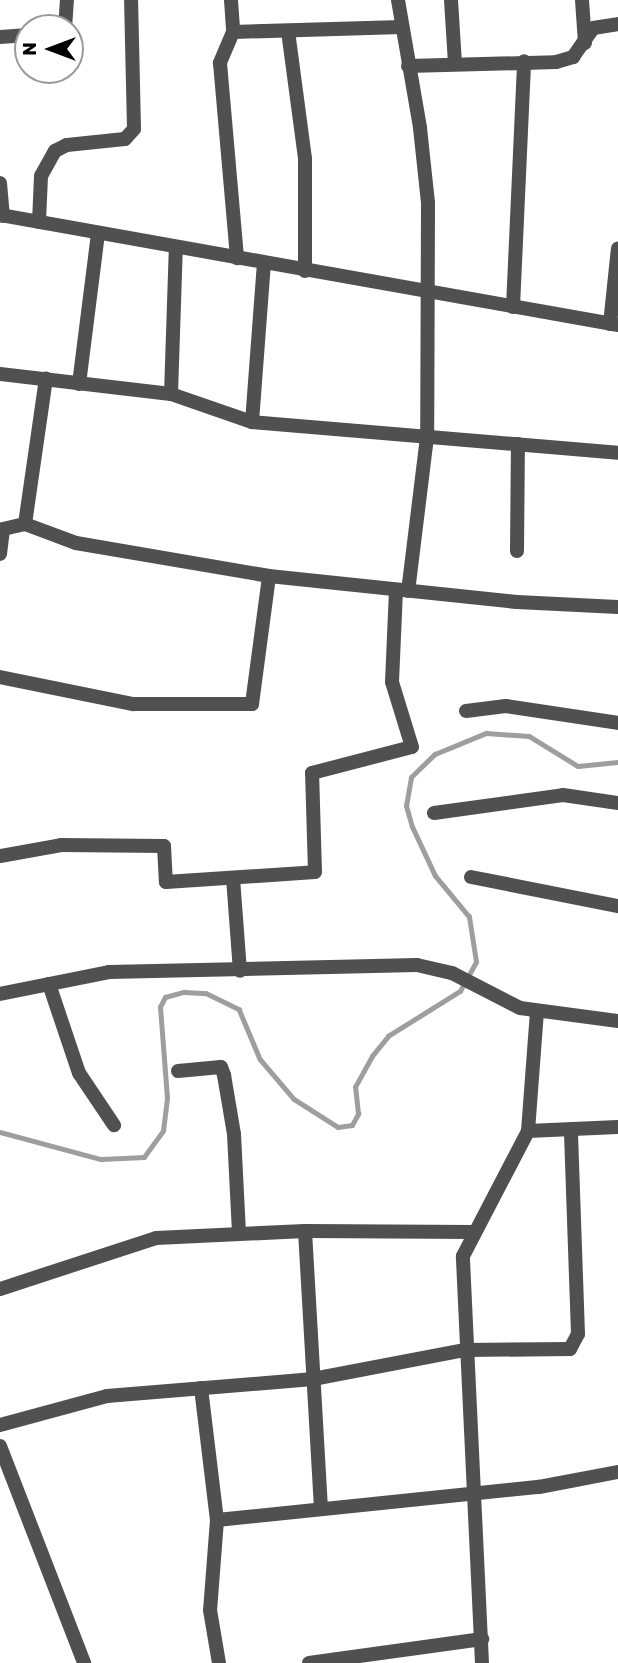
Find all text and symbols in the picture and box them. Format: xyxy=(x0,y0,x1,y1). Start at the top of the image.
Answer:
north arrow xyxy=(14,14,84,84)
text: N xyxy=(18,42,41,56)

